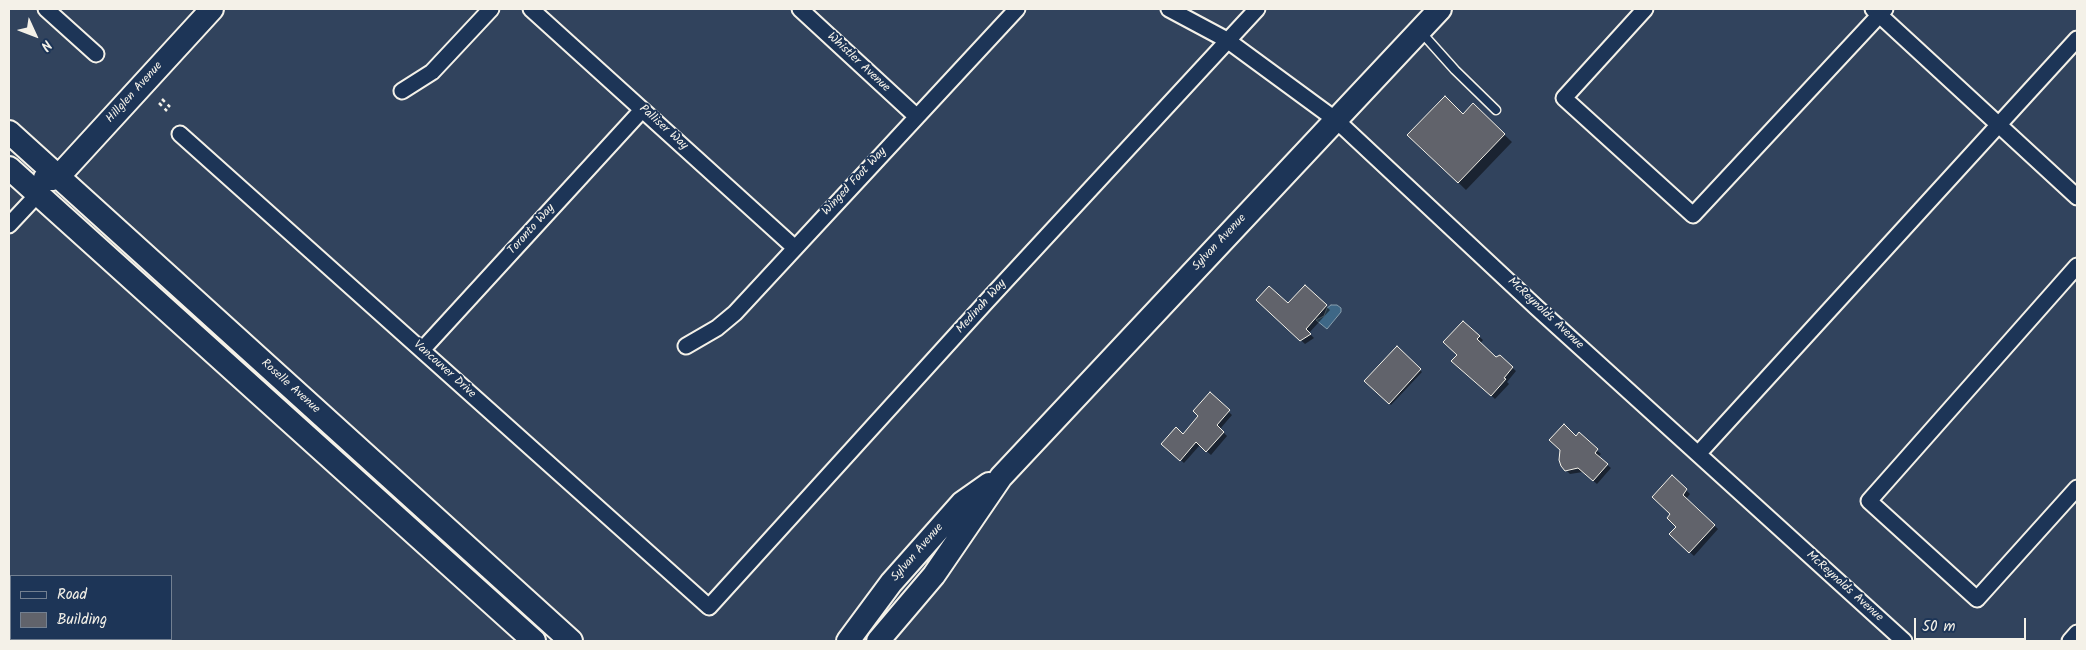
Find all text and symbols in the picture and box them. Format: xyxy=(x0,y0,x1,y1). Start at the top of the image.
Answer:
north arrow xyxy=(10,10,60,60)
street label: Whistler Avenue xyxy=(824,30,892,96)
text: N xyxy=(35,34,57,56)
street label: Hillglen Avenue xyxy=(104,59,166,127)
street label: Palliser Way xyxy=(636,102,690,154)
street label: Winged Foot Way xyxy=(820,145,890,219)
street label: Toronto Way xyxy=(506,202,558,258)
street label: Sylvan Avenue xyxy=(1190,212,1250,274)
street label: McReynolds Avenue xyxy=(1504,275,1586,353)
street label: Medinah Way xyxy=(954,277,1010,337)
street label: Vancouver Drive xyxy=(410,338,478,402)
street label: Roselle Avenue xyxy=(258,357,322,417)
street label: Sylvan Avenue xyxy=(889,521,947,585)
street label: McReynolds Avenue xyxy=(1802,549,1886,625)
legend xyxy=(10,575,172,640)
text: Road xyxy=(57,583,87,607)
text: Building xyxy=(57,608,107,632)
scale bar xyxy=(1916,608,2028,640)
text: 50 m xyxy=(1922,615,1956,639)

